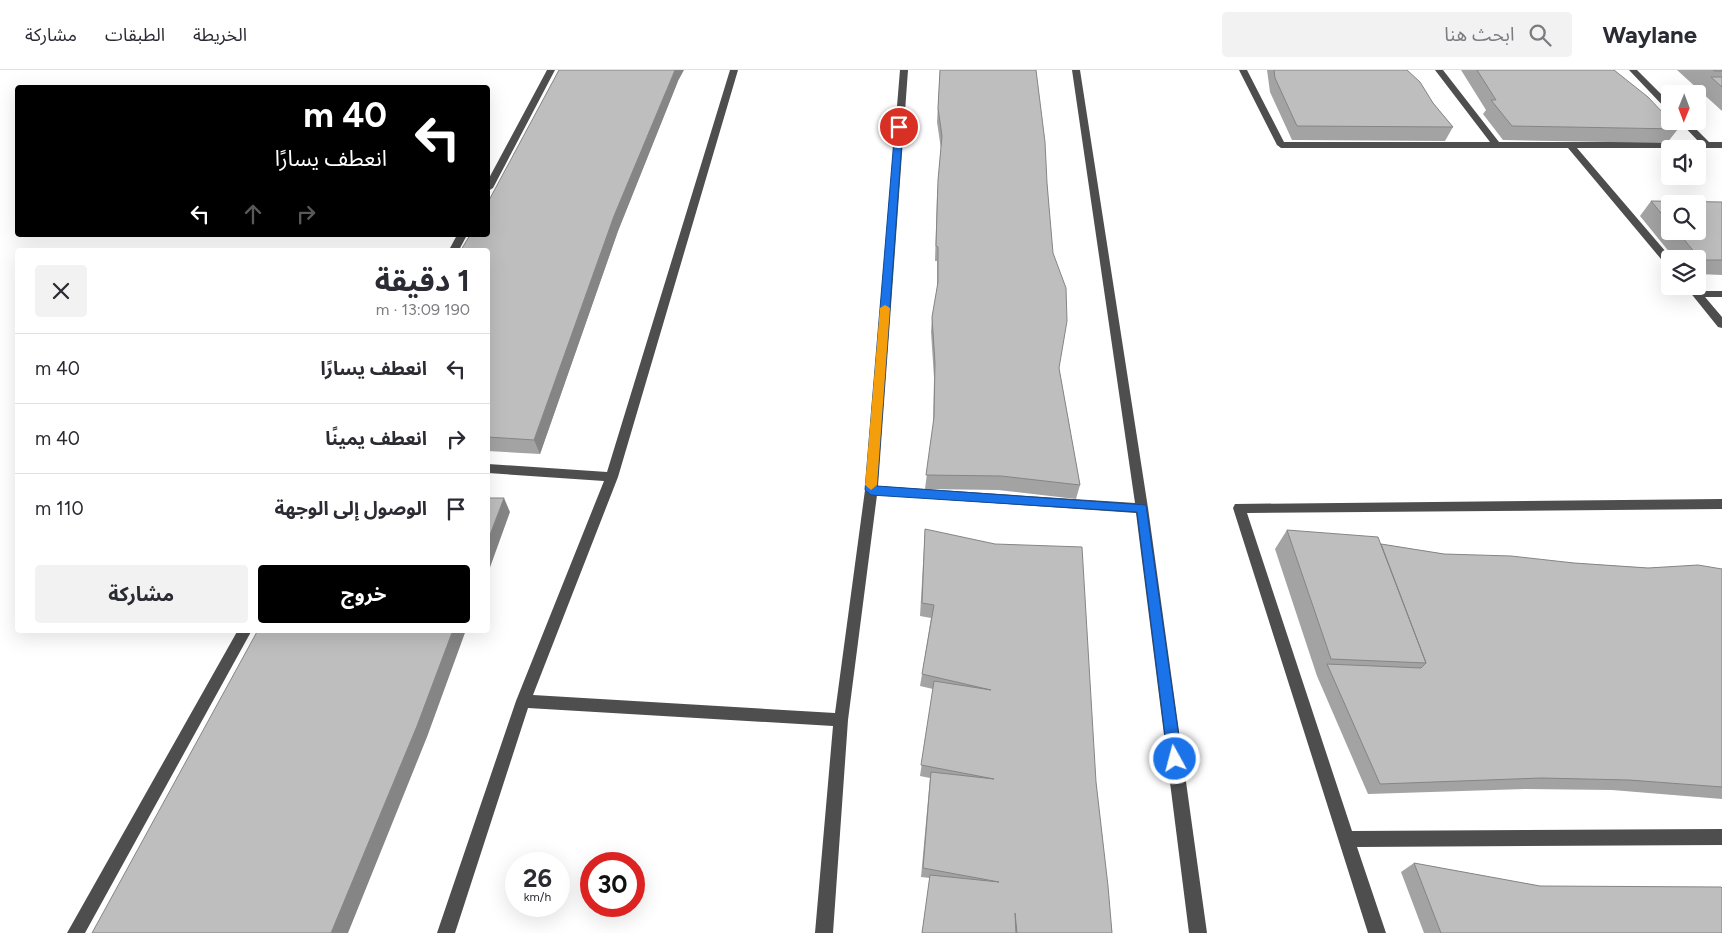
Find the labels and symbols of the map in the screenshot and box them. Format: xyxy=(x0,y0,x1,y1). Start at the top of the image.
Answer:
north arrow xyxy=(1661,85,1706,130)
pin xyxy=(878,106,920,148)
position arrow xyxy=(1148,732,1200,784)
speed limit sign: 30 xyxy=(580,852,645,917)

